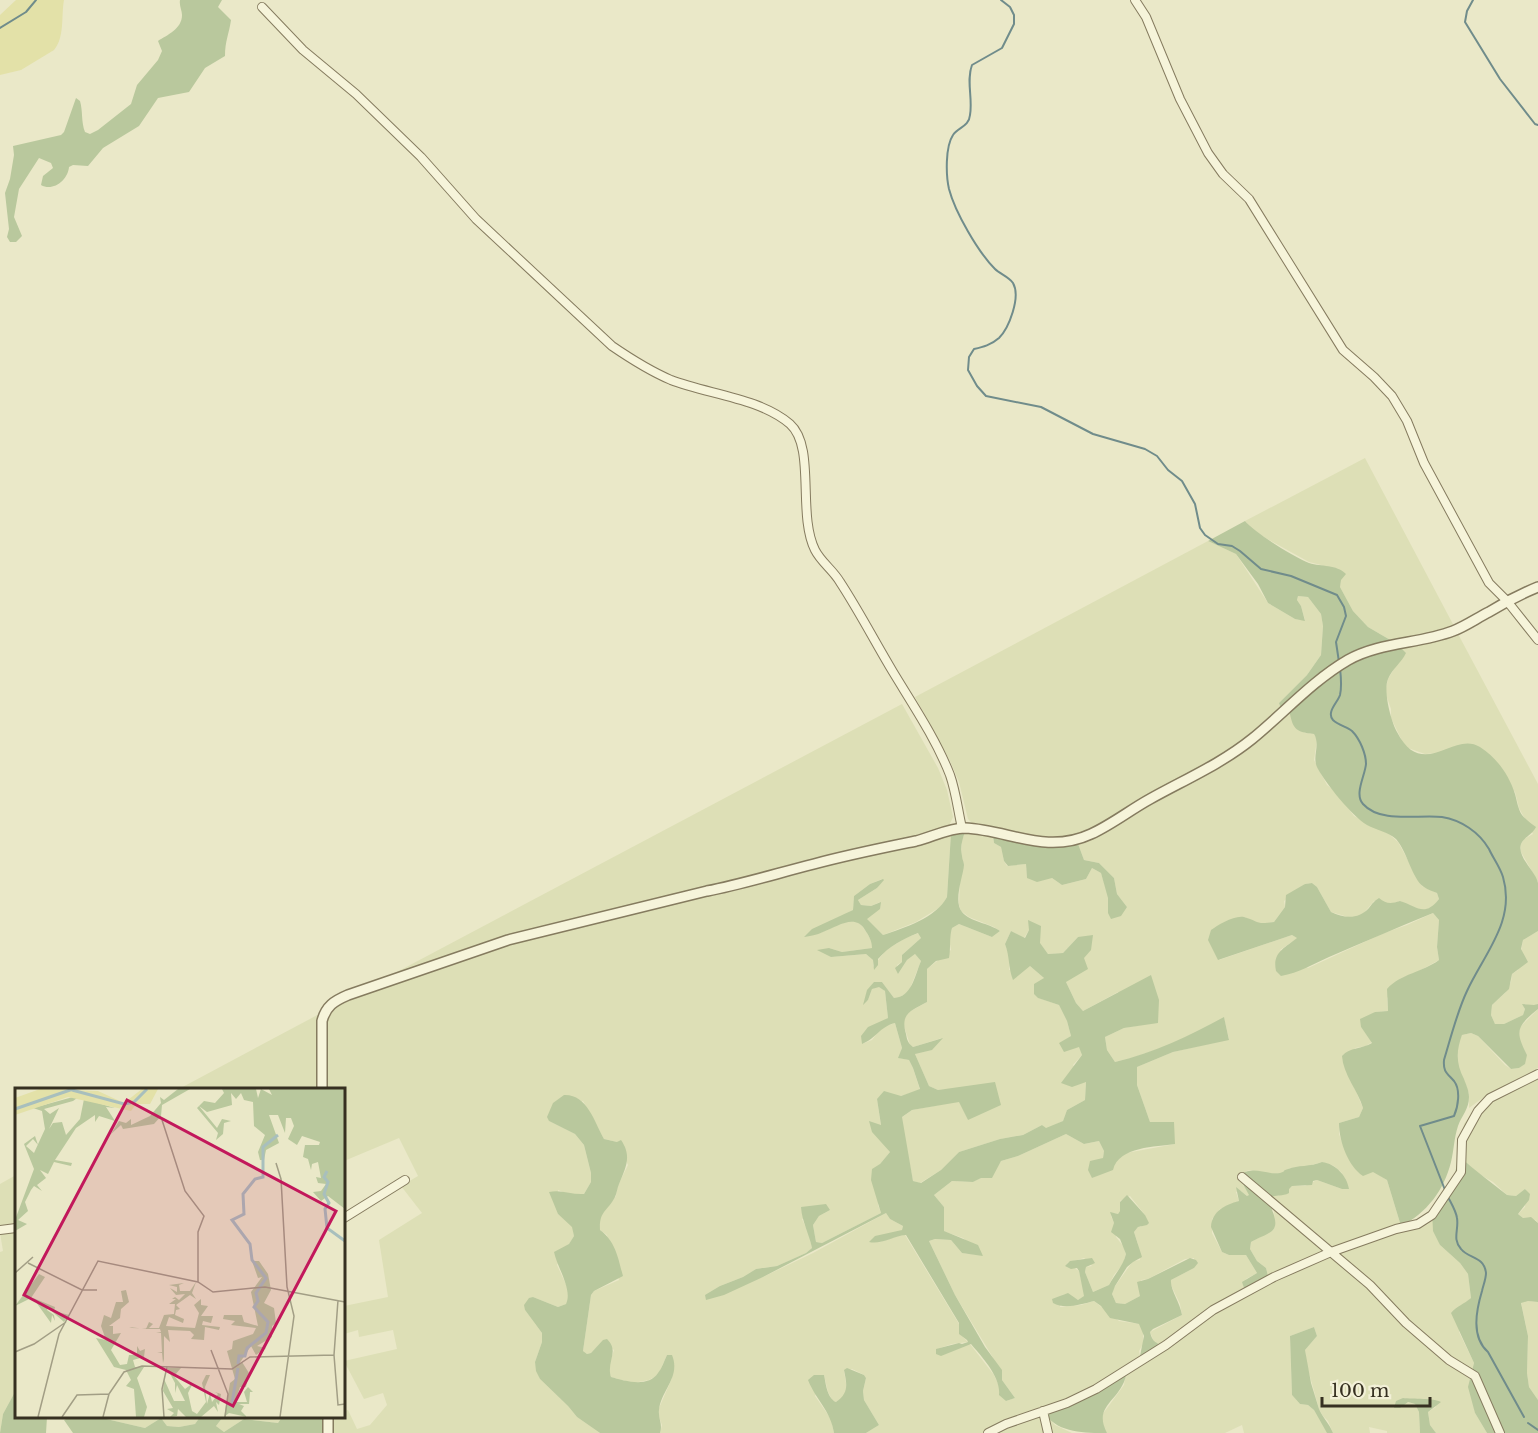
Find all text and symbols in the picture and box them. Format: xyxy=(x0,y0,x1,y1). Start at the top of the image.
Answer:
inset map xyxy=(15,1088,345,1418)
scale bar xyxy=(1322,1370,1430,1408)
text: 100 m xyxy=(1331,1380,1389,1402)

